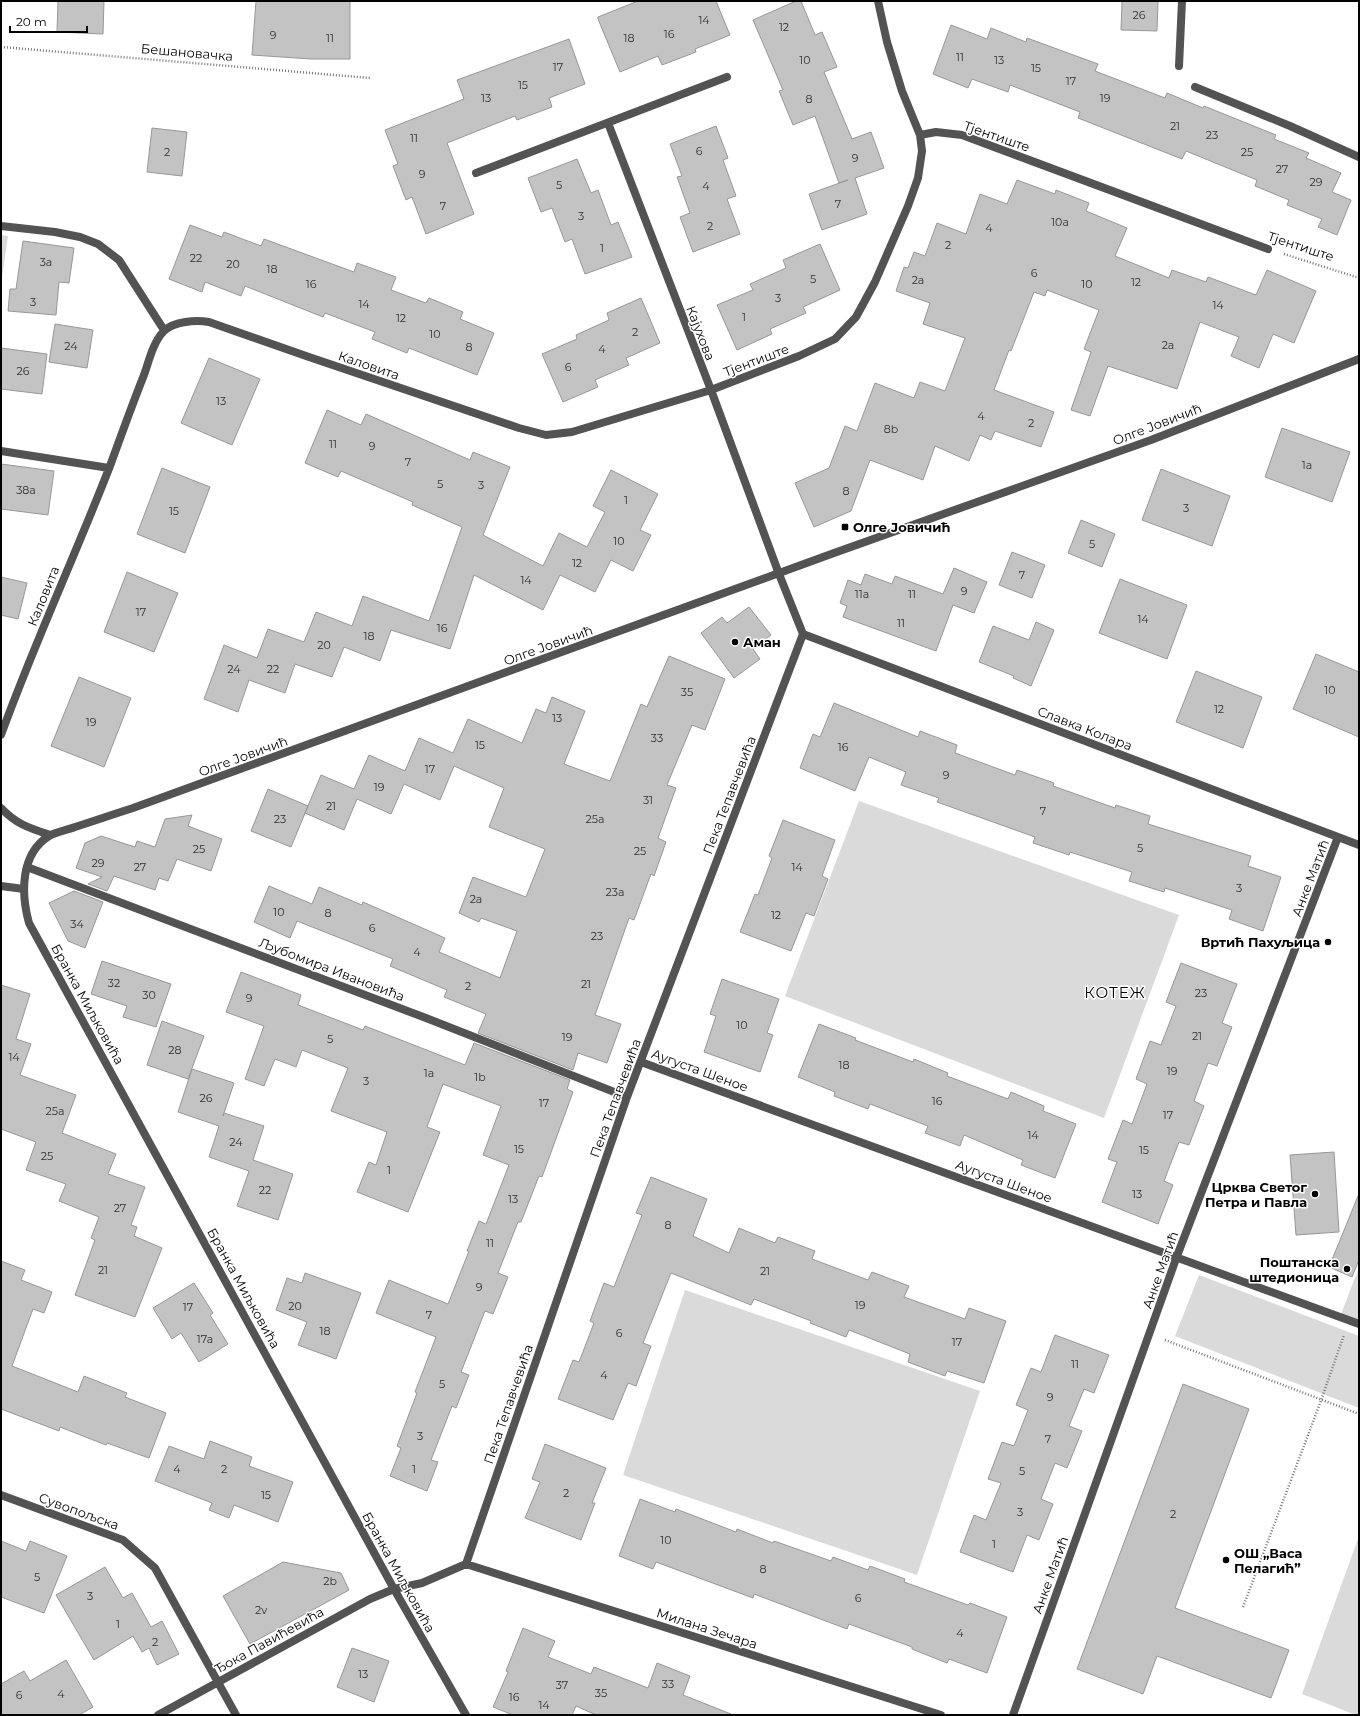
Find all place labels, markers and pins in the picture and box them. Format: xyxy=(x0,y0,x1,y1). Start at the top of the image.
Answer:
place label: Олге Јовичић xyxy=(853,519,950,535)
marker: Олге Јовичић xyxy=(840,522,850,532)
place label: Аман xyxy=(743,634,781,650)
marker: Аман xyxy=(730,637,740,647)
place label: Вртић Пахуљица xyxy=(1201,934,1320,950)
marker: Вртић Пахуљица xyxy=(1323,937,1333,947)
place label: Црква Светог Петра и Павла xyxy=(1205,1179,1307,1210)
marker: Црква Светог Петра и Павла xyxy=(1310,1189,1320,1199)
place label: Поштанска штедионица xyxy=(1249,1254,1339,1285)
marker: Поштанска штедионица xyxy=(1342,1264,1352,1274)
place label: ОШ „Васа Пелагић” xyxy=(1234,1545,1303,1576)
marker: ОШ „Васа Пелагић” xyxy=(1221,1555,1231,1565)

